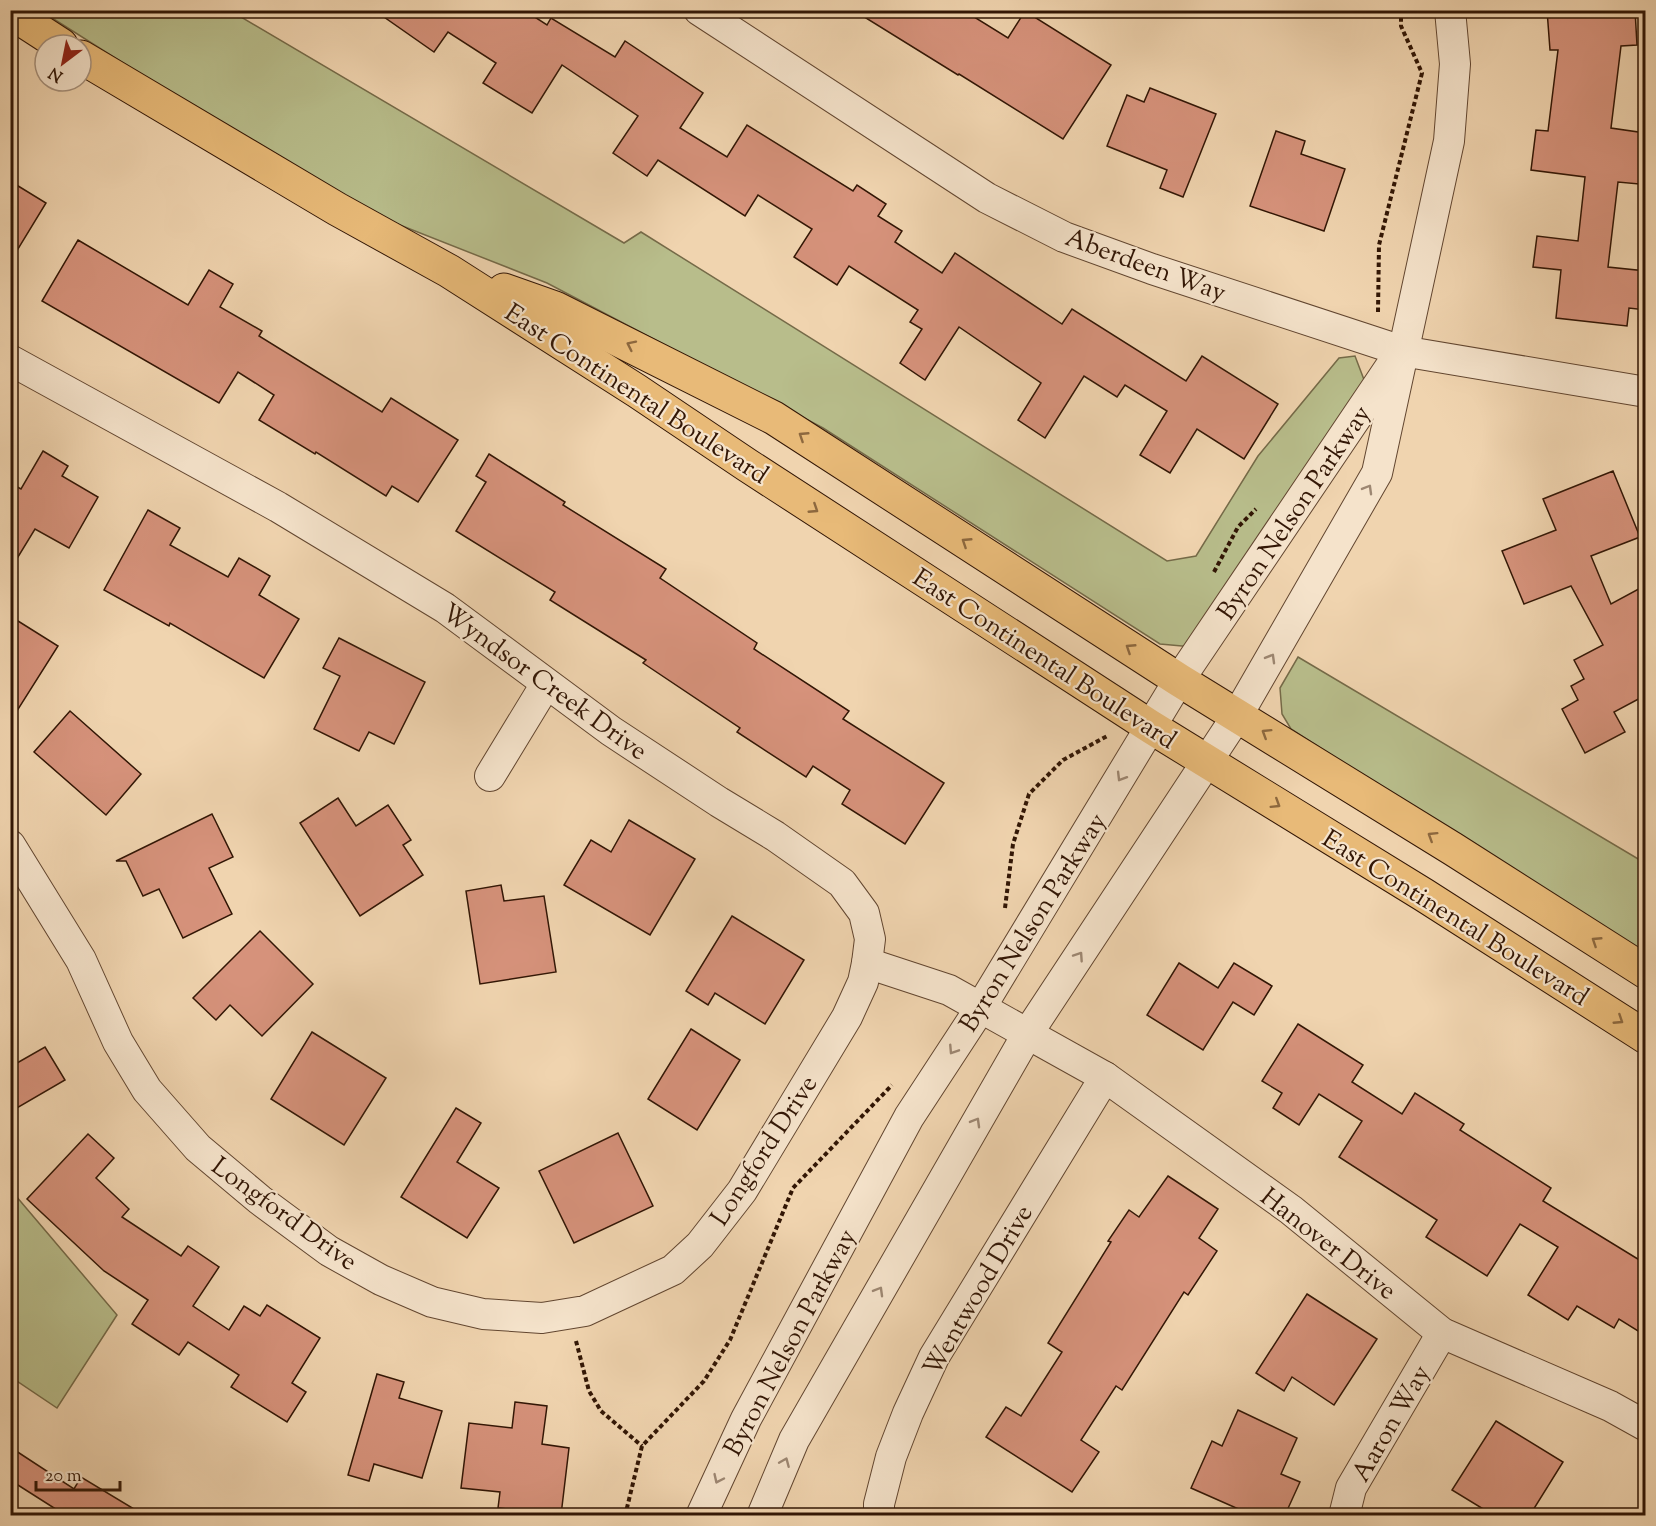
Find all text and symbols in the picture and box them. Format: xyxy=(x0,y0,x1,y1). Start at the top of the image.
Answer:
north arrow xyxy=(33,33,93,93)
text: N xyxy=(45,60,68,87)
street label: Aberdeen Way xyxy=(1060,220,1231,313)
street label: East Continental Boulevard xyxy=(496,296,775,495)
one-way arrow xyxy=(626,341,637,352)
street label: Byron Nelson Parkway xyxy=(1209,398,1381,628)
one-way arrow xyxy=(798,432,809,443)
one-way arrow xyxy=(1361,485,1372,495)
one-way arrow xyxy=(808,502,819,513)
one-way arrow xyxy=(962,538,973,549)
street label: East Continental Boulevard xyxy=(904,561,1183,760)
street label: Wyndsor Creek Drive xyxy=(433,596,654,770)
one-way arrow xyxy=(1126,644,1137,655)
one-way arrow xyxy=(1264,654,1275,665)
one-way arrow xyxy=(1262,729,1272,741)
one-way arrow xyxy=(1116,771,1128,781)
one-way arrow xyxy=(1270,797,1280,809)
street label: Byron Nelson Parkway xyxy=(952,806,1117,1040)
street label: East Continental Boulevard xyxy=(1314,822,1595,1017)
one-way arrow xyxy=(1428,831,1438,843)
one-way arrow xyxy=(1592,936,1602,948)
one-way arrow xyxy=(1072,952,1083,963)
one-way arrow xyxy=(1612,1013,1623,1024)
one-way arrow xyxy=(948,1044,960,1054)
street label: Longford Drive xyxy=(702,1069,828,1234)
one-way arrow xyxy=(969,1118,981,1128)
street label: Longford Drive xyxy=(203,1149,364,1281)
street label: Hanover Drive xyxy=(1251,1180,1403,1310)
street label: Wentwood Drive xyxy=(915,1199,1043,1384)
street label: Byron Nelson Parkway xyxy=(716,1223,867,1463)
one-way arrow xyxy=(872,1287,883,1297)
street label: Aaron Way xyxy=(1344,1359,1441,1490)
scale bar xyxy=(36,1454,120,1492)
one-way arrow xyxy=(778,1457,790,1468)
text: 20 m xyxy=(45,1464,82,1490)
one-way arrow xyxy=(713,1472,725,1483)

